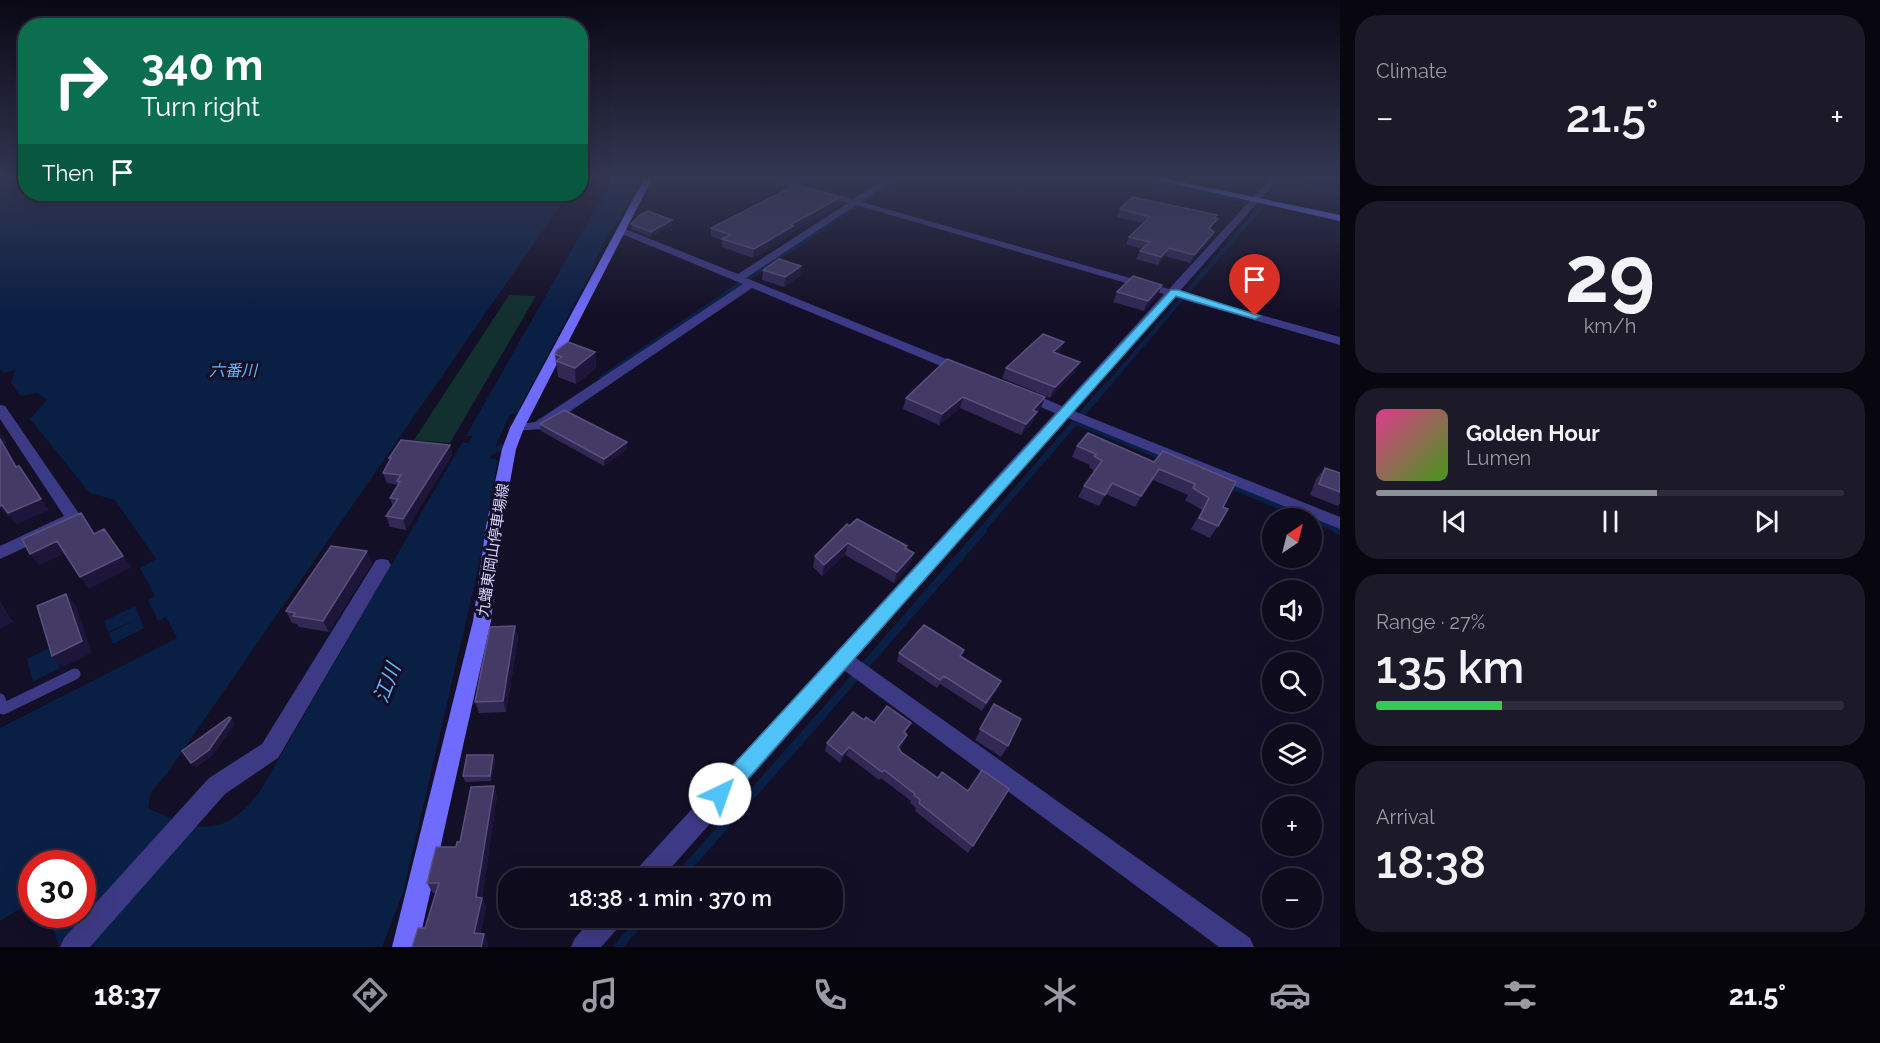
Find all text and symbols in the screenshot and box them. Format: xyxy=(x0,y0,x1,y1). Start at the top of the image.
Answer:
text: 340 m xyxy=(141,41,263,90)
icon: right xyxy=(42,42,120,120)
text: Climate xyxy=(1376,59,1447,83)
text: 21.5° xyxy=(1566,90,1658,143)
text: Turn right xyxy=(141,91,260,122)
text: − xyxy=(1376,98,1394,137)
text: + xyxy=(1830,98,1844,137)
icon: arrive xyxy=(106,156,139,189)
text: Then xyxy=(42,160,94,186)
text: 29 xyxy=(1565,229,1655,320)
pin xyxy=(1229,254,1280,316)
icon: arrive xyxy=(1238,263,1271,296)
text: km/h xyxy=(1584,314,1636,338)
water label: 六番川 xyxy=(209,361,259,380)
text: Golden Hour xyxy=(1466,420,1600,446)
text: Lumen xyxy=(1466,446,1531,470)
street label: 九蟠東岡山停車場線 xyxy=(474,482,512,618)
icon: previous xyxy=(1438,505,1471,538)
icon: pause xyxy=(1594,505,1627,538)
icon: next xyxy=(1750,505,1783,538)
north arrow xyxy=(1262,508,1322,568)
map controls xyxy=(1262,508,1322,928)
button: sound xyxy=(1262,580,1322,640)
text: Range · 27% xyxy=(1376,610,1485,634)
text: 135 km xyxy=(1376,641,1524,694)
button: search xyxy=(1262,652,1322,712)
water label: 江川 xyxy=(369,658,406,706)
button: layers xyxy=(1262,724,1322,784)
position arrow xyxy=(688,762,752,826)
button: + xyxy=(1262,796,1322,856)
text: Arrival xyxy=(1376,805,1435,829)
text: 18:38 xyxy=(1376,836,1486,889)
speed limit sign: 30 xyxy=(18,850,96,928)
button: − xyxy=(1262,868,1322,928)
text: 18:38 · 1 min · 370 m xyxy=(569,885,772,911)
icon: directions xyxy=(349,974,391,1016)
icon: music xyxy=(579,974,621,1016)
icon: phone xyxy=(809,974,851,1016)
icon: climate xyxy=(1039,974,1081,1016)
icon: car xyxy=(1269,974,1311,1016)
icon: filters xyxy=(1499,974,1541,1016)
text: 18:37 xyxy=(94,980,161,1011)
text: 21.5° xyxy=(1729,980,1786,1011)

